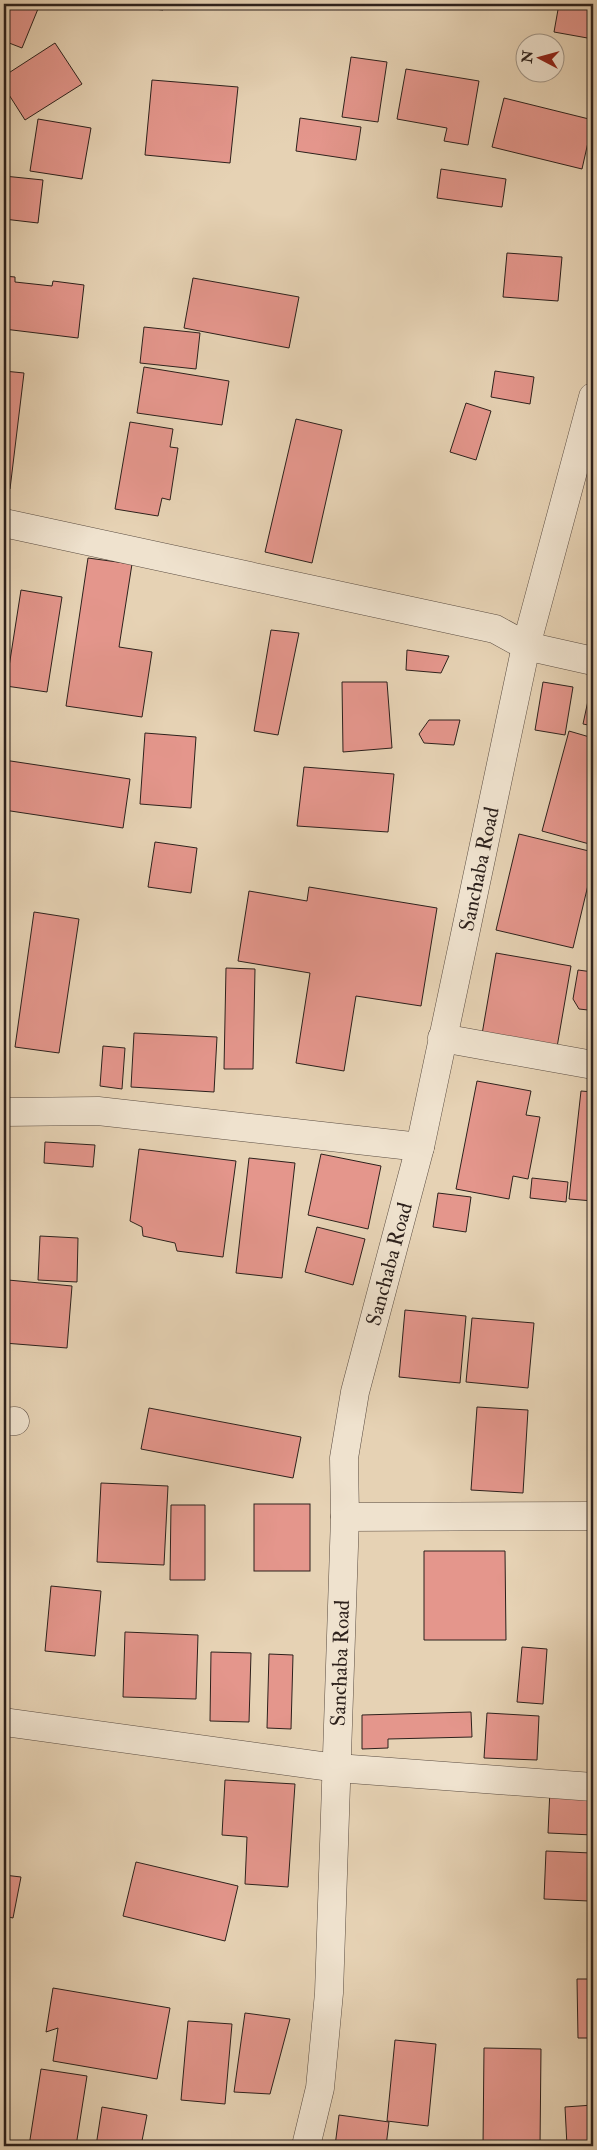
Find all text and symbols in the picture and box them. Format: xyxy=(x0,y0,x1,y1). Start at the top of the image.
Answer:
north arrow xyxy=(514,32,564,82)
text: N xyxy=(518,49,537,65)
street label: Sanchaba Road xyxy=(453,804,506,934)
street label: Sanchaba Road xyxy=(360,1199,419,1329)
street label: Sanchaba Road xyxy=(325,1599,356,1727)

